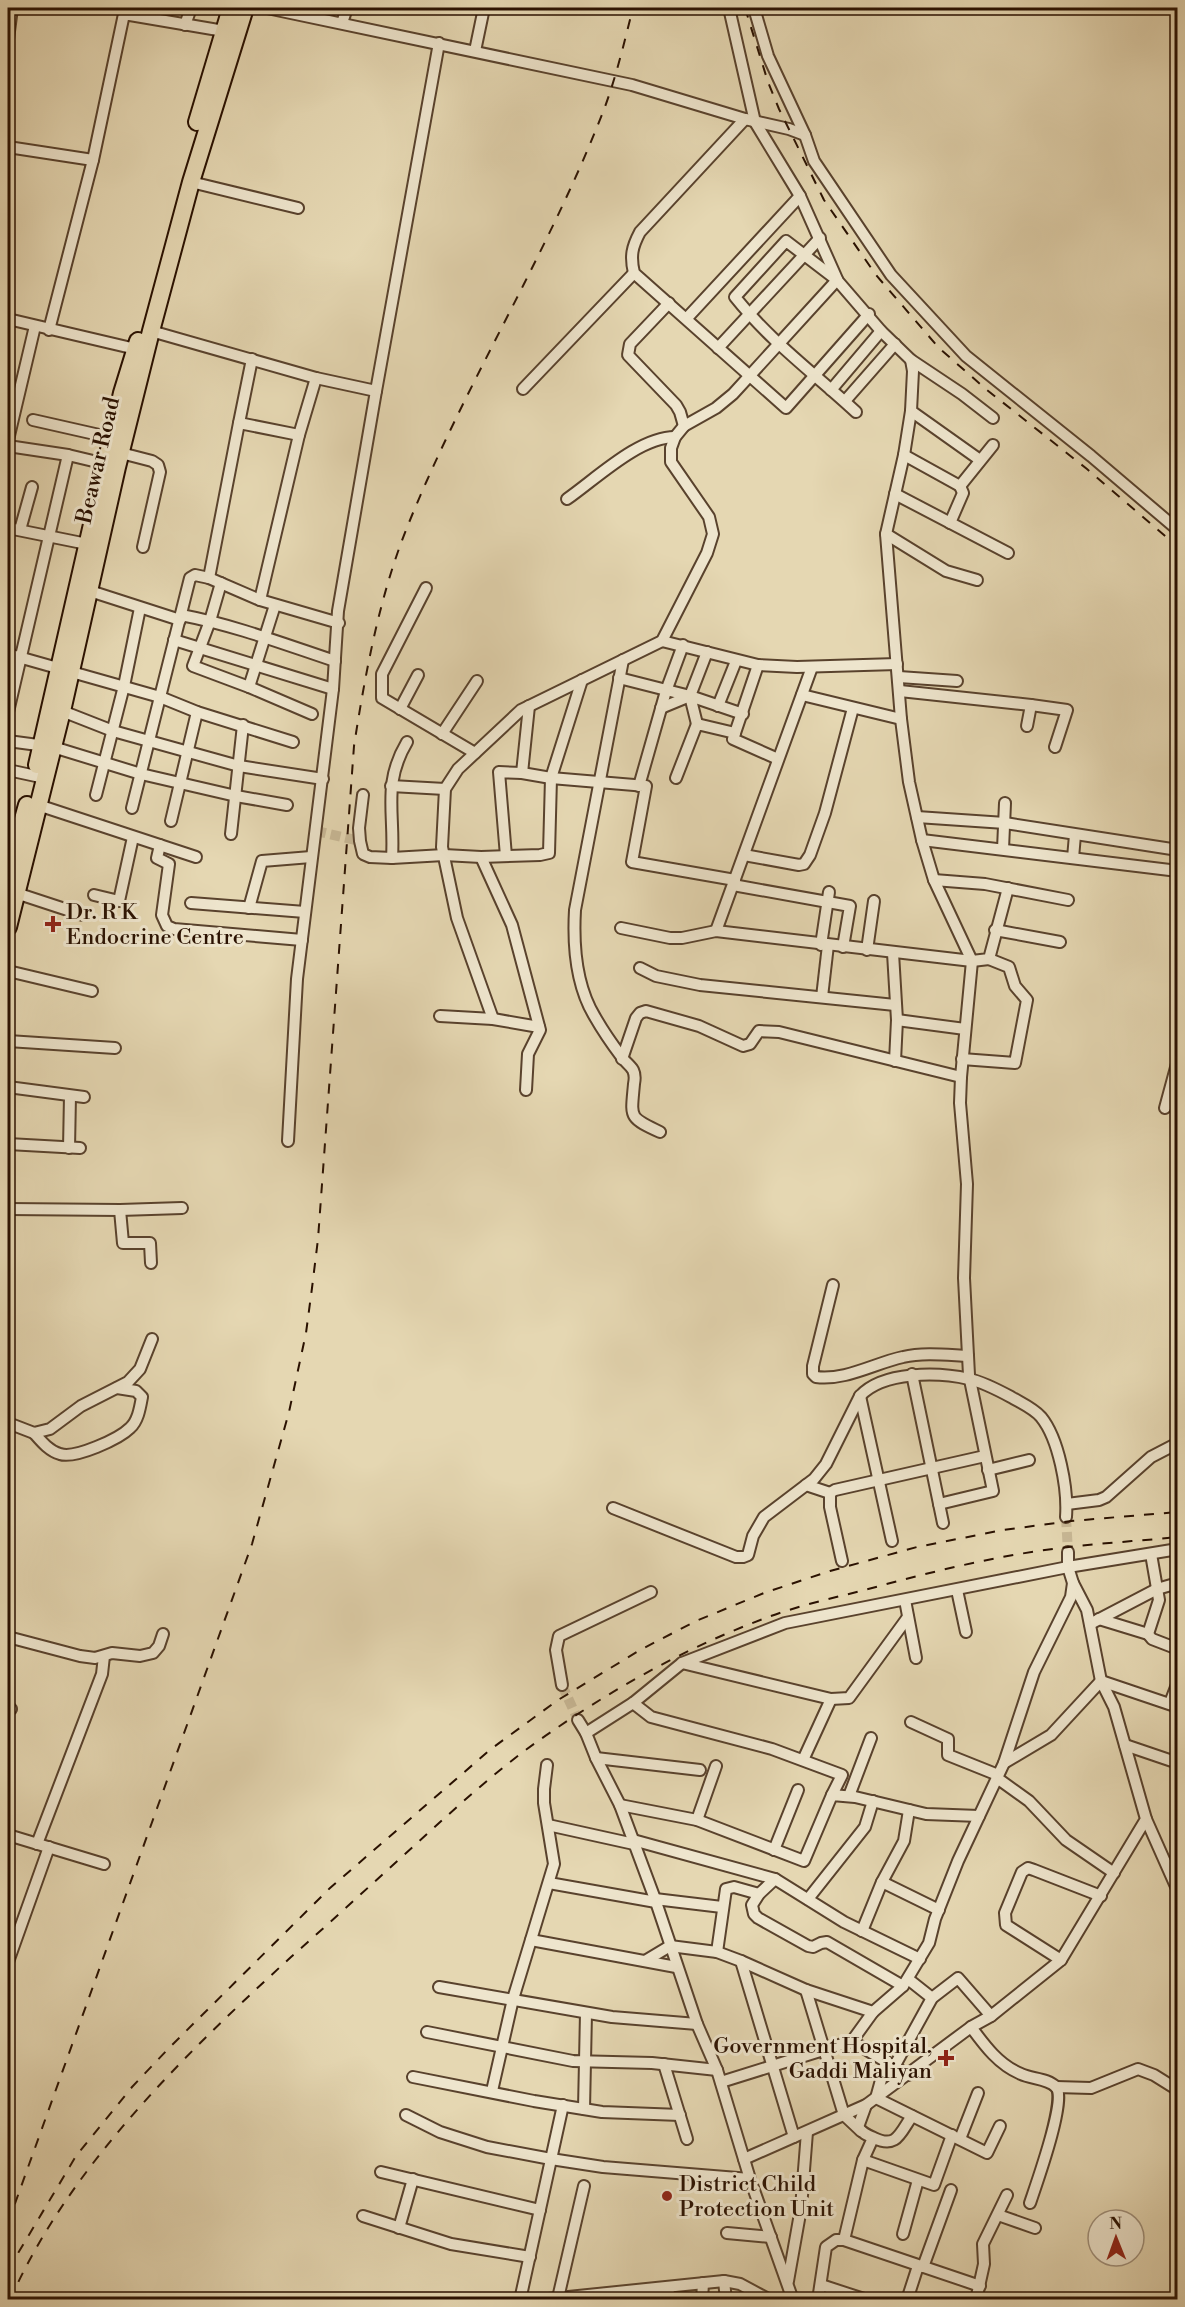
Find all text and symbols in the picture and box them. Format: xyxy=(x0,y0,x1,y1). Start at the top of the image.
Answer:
street label: Beawar Road xyxy=(71,394,126,527)
place label: Dr. R K Endocrine Centre xyxy=(66,899,244,951)
marker: Dr. R K Endocrine Centre xyxy=(44,915,62,933)
place label: Government Hospital, Gaddi Maliyan xyxy=(713,2033,932,2085)
marker: Government Hospital, Gaddi Maliyan xyxy=(937,2049,955,2067)
place label: District Child Protection Unit xyxy=(679,2171,834,2223)
marker: District Child Protection Unit xyxy=(660,2189,674,2203)
north arrow xyxy=(1086,2208,1146,2268)
text: N xyxy=(1109,2214,1123,2234)

